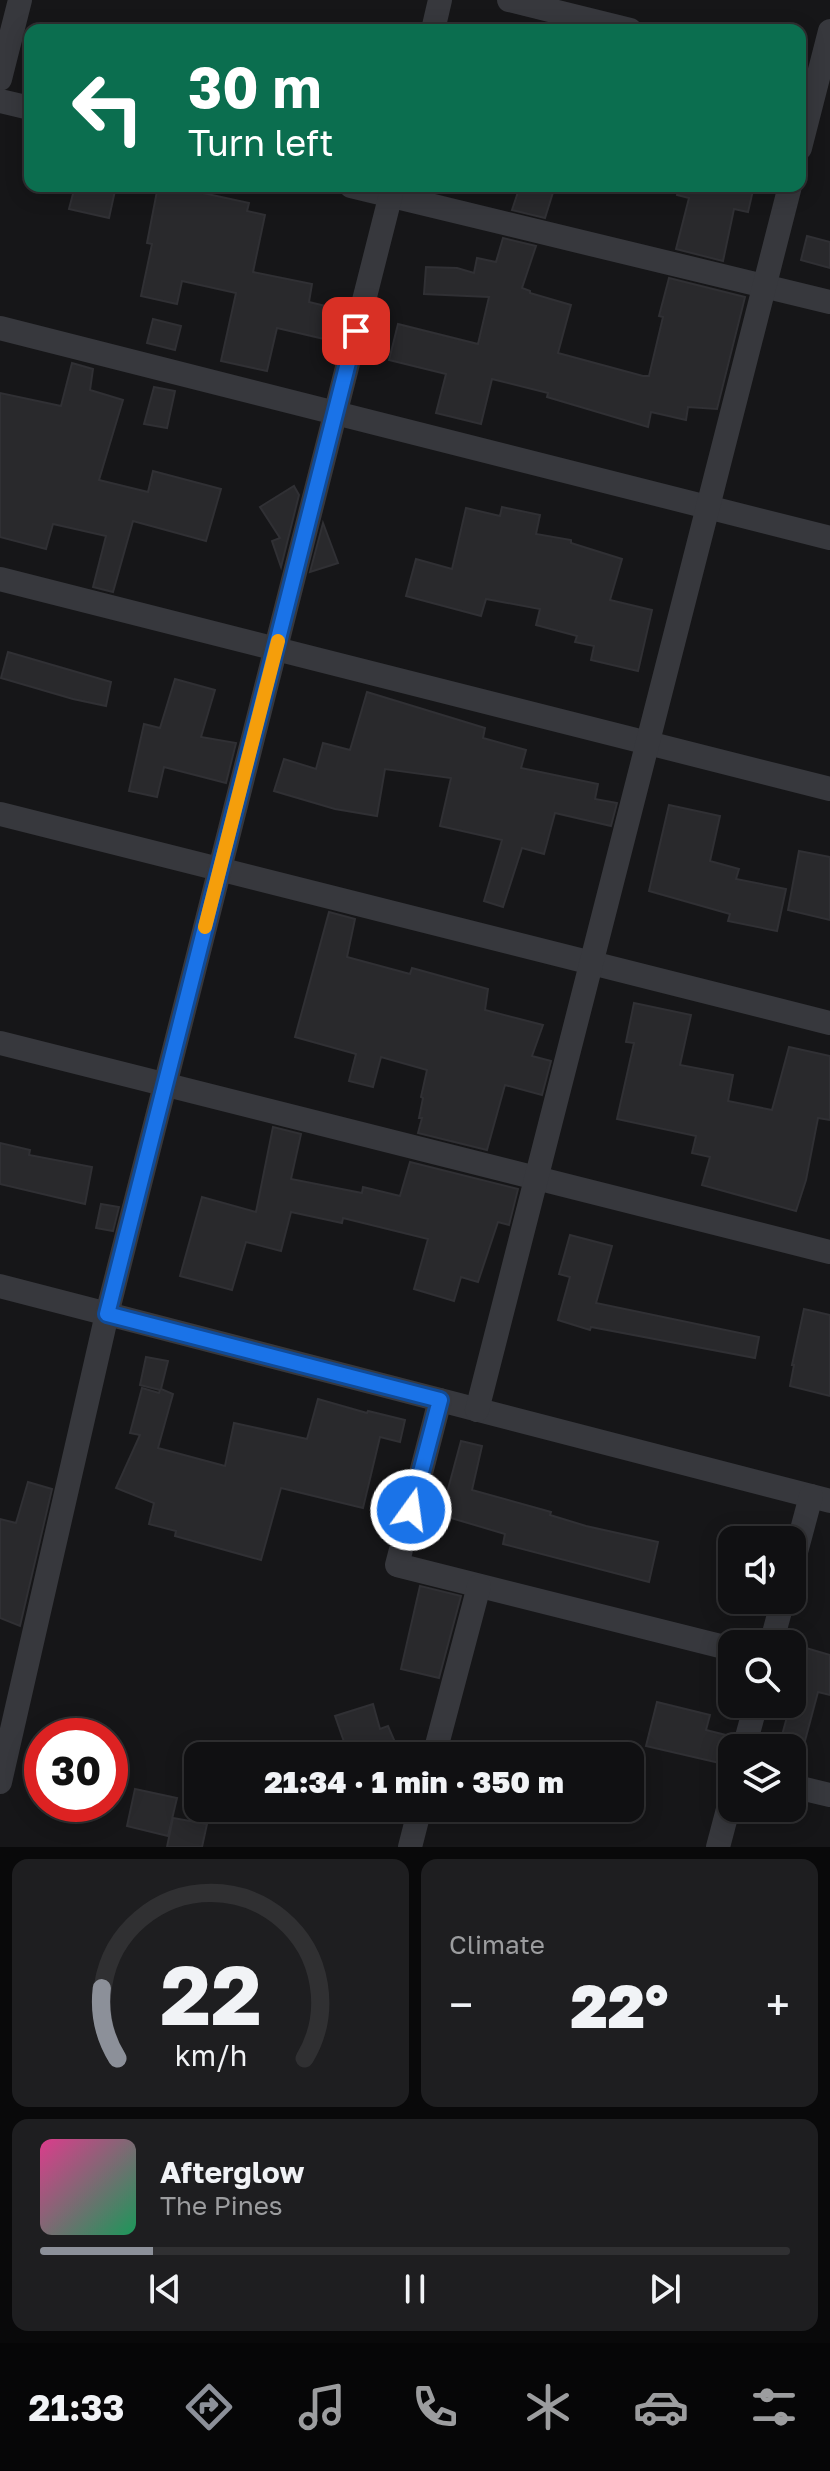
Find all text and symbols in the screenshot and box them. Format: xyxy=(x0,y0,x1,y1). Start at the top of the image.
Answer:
text: 30 m xyxy=(188,53,322,120)
icon: left xyxy=(56,56,160,160)
text: Turn left xyxy=(188,121,334,164)
pin xyxy=(322,297,390,365)
icon: arrive xyxy=(334,309,378,353)
position arrow xyxy=(369,1468,453,1552)
map controls xyxy=(718,1526,806,1822)
button: sound xyxy=(718,1526,806,1614)
button: search xyxy=(718,1630,806,1718)
speed limit sign: 30 xyxy=(24,1718,128,1822)
button: layers xyxy=(718,1734,806,1822)
text: 21:34 · 1 min · 350 m xyxy=(264,1764,564,1800)
text: Climate xyxy=(449,1929,545,1960)
text: 22 xyxy=(160,1943,261,2043)
text: 22° xyxy=(571,1969,668,2041)
text: − xyxy=(449,1978,473,2031)
text: + xyxy=(766,1978,790,2031)
text: km/h xyxy=(174,2038,247,2072)
text: Afterglow xyxy=(160,2154,304,2190)
text: The Pines xyxy=(160,2190,283,2221)
icon: previous xyxy=(143,2267,187,2311)
icon: pause xyxy=(393,2267,437,2311)
icon: next xyxy=(643,2267,687,2311)
icon: directions xyxy=(181,2379,237,2435)
icon: music xyxy=(294,2379,350,2435)
icon: phone xyxy=(407,2379,463,2435)
icon: climate xyxy=(520,2379,576,2435)
icon: car xyxy=(633,2379,689,2435)
icon: filters xyxy=(746,2379,802,2435)
text: 21:33 xyxy=(28,2386,124,2429)

